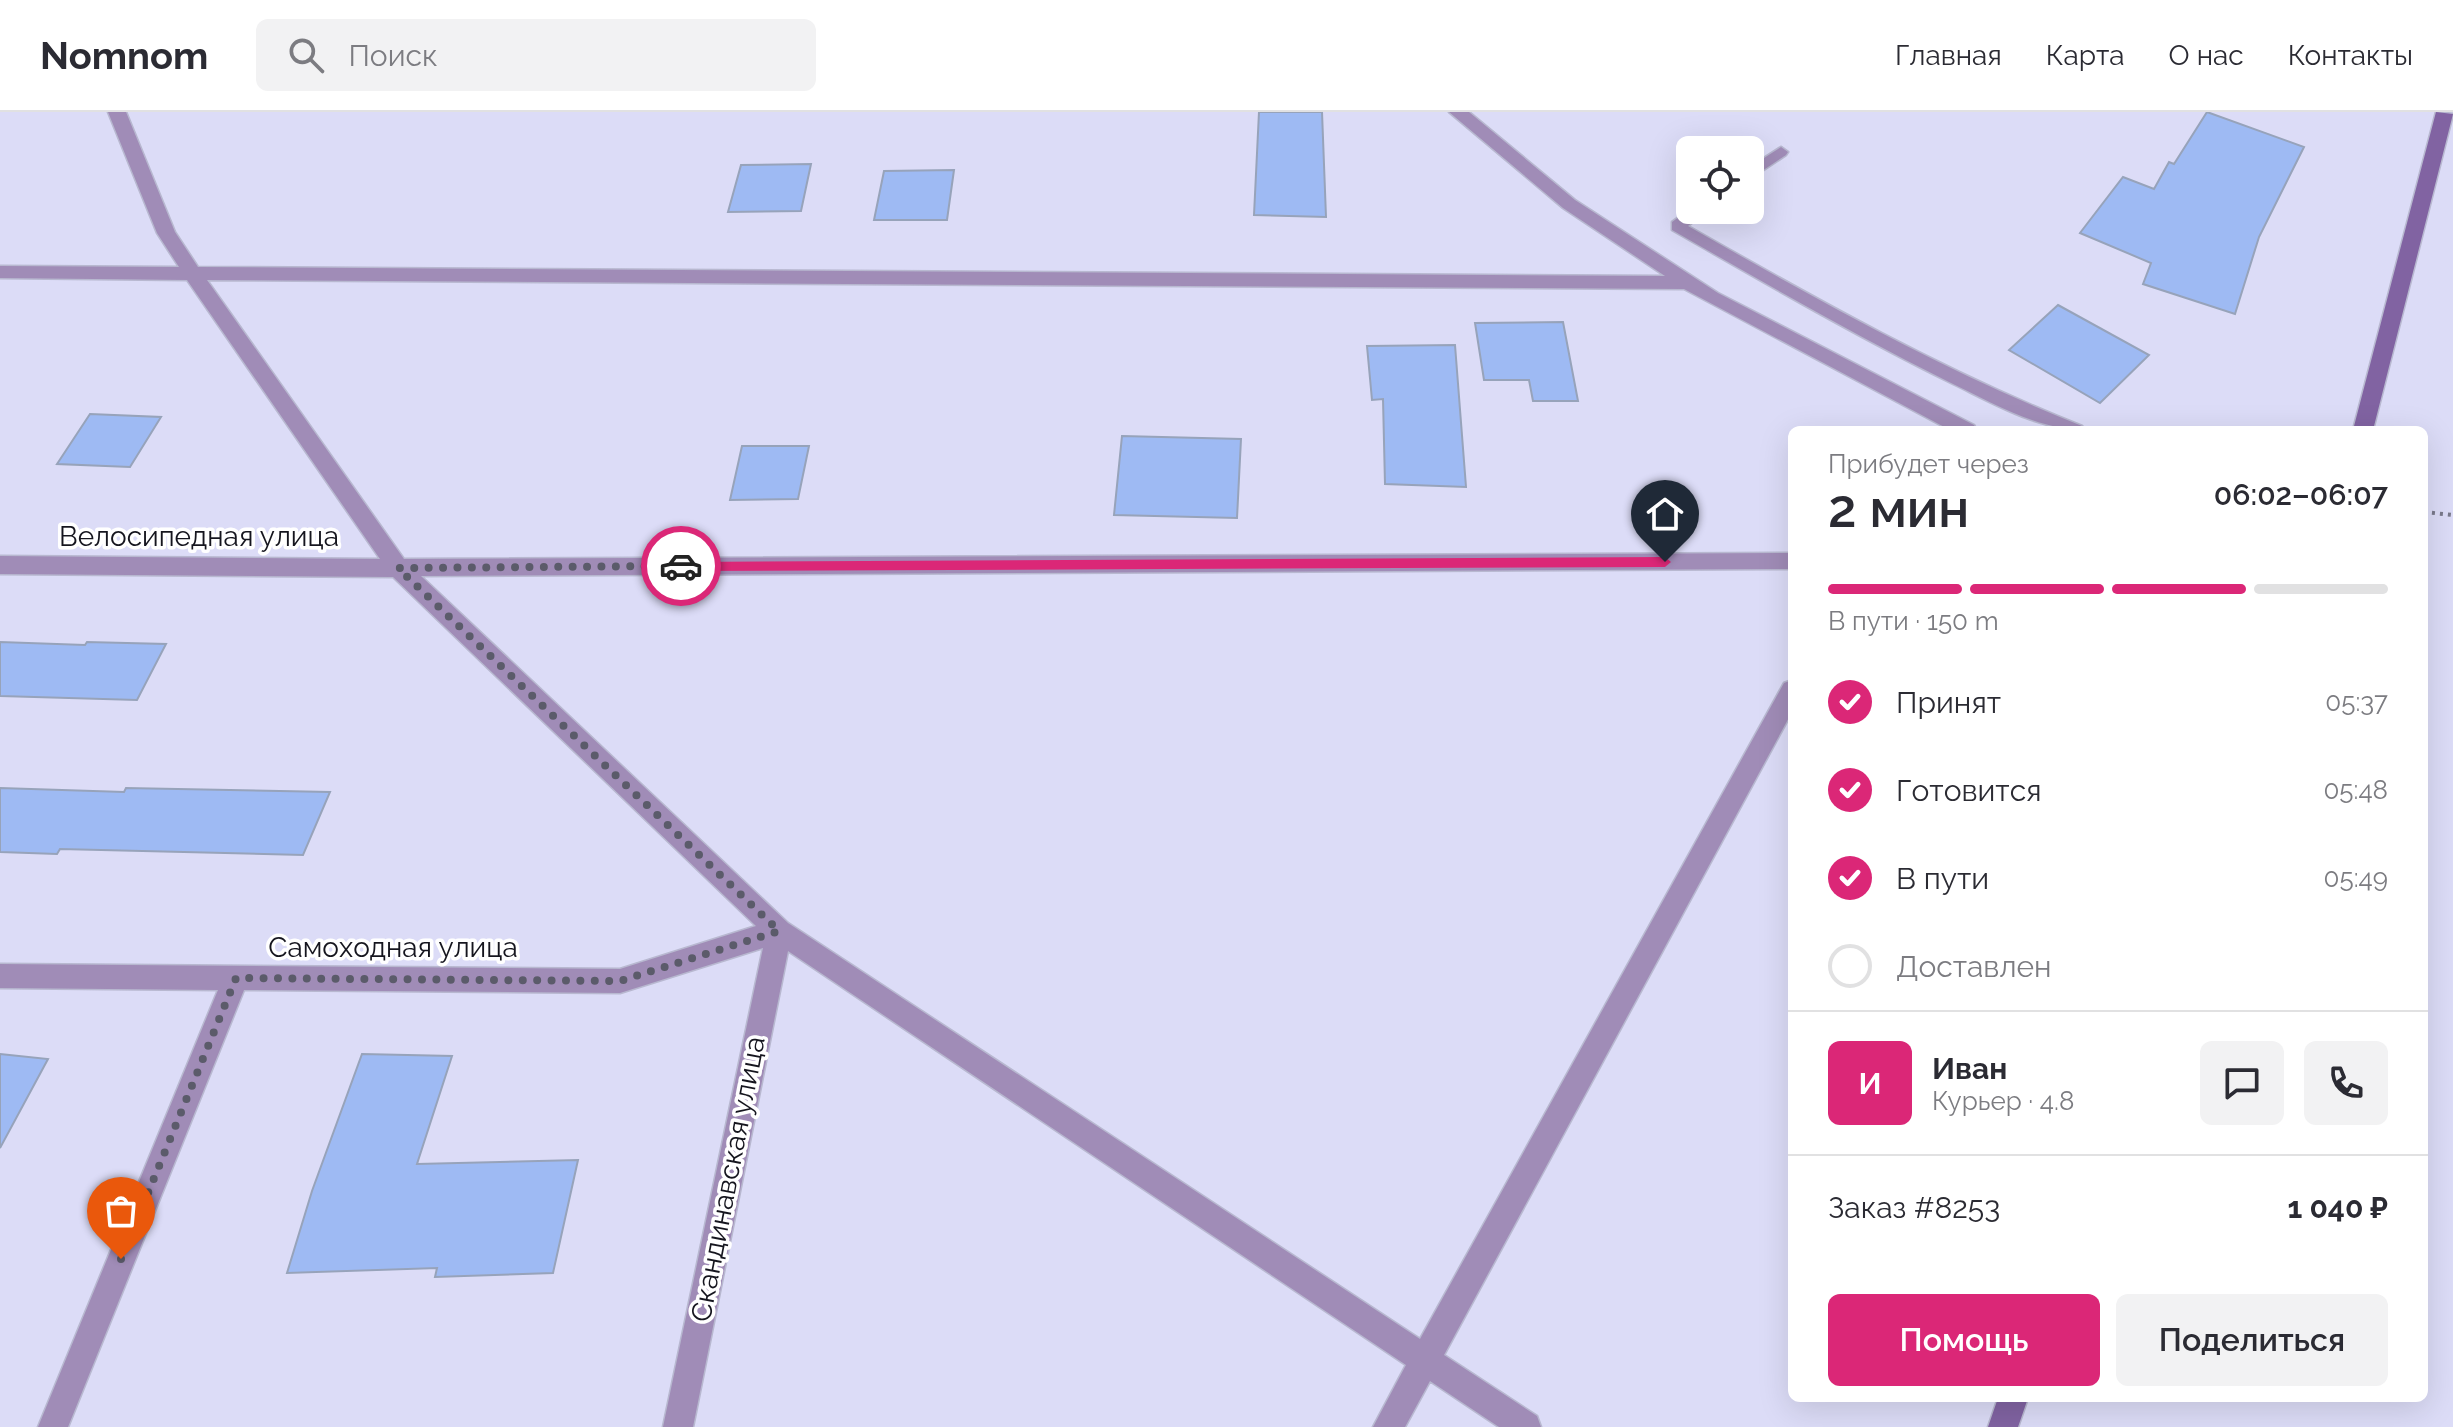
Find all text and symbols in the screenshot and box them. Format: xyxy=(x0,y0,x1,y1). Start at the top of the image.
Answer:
search box xyxy=(256,19,816,91)
text: Nomnom xyxy=(40,33,208,78)
icon: search xyxy=(284,33,328,77)
text: Поиск xyxy=(348,38,438,73)
text: Главная xyxy=(1895,39,2002,72)
text: Карта xyxy=(2046,39,2125,72)
text: О нас xyxy=(2169,39,2244,72)
text: Контакты xyxy=(2288,39,2413,72)
map controls xyxy=(1676,136,1764,224)
button: locate xyxy=(1676,136,1764,224)
text: Прибудет через xyxy=(1828,449,2029,479)
text: 06:02–06:07 xyxy=(2214,477,2388,512)
text: 2 мин xyxy=(1828,478,1969,539)
pin xyxy=(1631,480,1699,562)
icon: home xyxy=(1643,492,1687,536)
street label: Велосипедная улица xyxy=(59,520,339,553)
courier xyxy=(641,526,721,606)
icon: car xyxy=(659,544,703,588)
text: В пути · 150 m xyxy=(1828,606,1999,636)
icon: check xyxy=(1828,680,1872,724)
text: Принят xyxy=(1896,685,2001,720)
text: 05:37 xyxy=(2325,687,2388,717)
icon: check xyxy=(1828,768,1872,812)
text: Готовится xyxy=(1896,773,2042,808)
text: 05:48 xyxy=(2323,775,2388,805)
icon: check xyxy=(1828,856,1872,900)
text: В пути xyxy=(1896,861,1989,896)
text: 05:49 xyxy=(2324,863,2388,893)
street label: Самоходная улица xyxy=(268,931,518,964)
text: Доставлен xyxy=(1896,949,2052,984)
street label: Скандинавская улица xyxy=(684,1034,772,1324)
button: chat xyxy=(2200,1041,2284,1125)
button: phone xyxy=(2304,1041,2388,1125)
text: Иван xyxy=(1932,1051,2007,1086)
text: И xyxy=(1858,1066,1882,1101)
text: Курьер · 4.8 xyxy=(1932,1086,2074,1116)
pin xyxy=(87,1177,155,1259)
icon: bag xyxy=(99,1189,143,1233)
text: Заказ #8253 xyxy=(1828,1190,2000,1225)
text: 1 040 ₽ xyxy=(2287,1190,2388,1225)
button: Помощь xyxy=(1828,1294,2100,1386)
button: Поделиться xyxy=(2116,1294,2388,1386)

